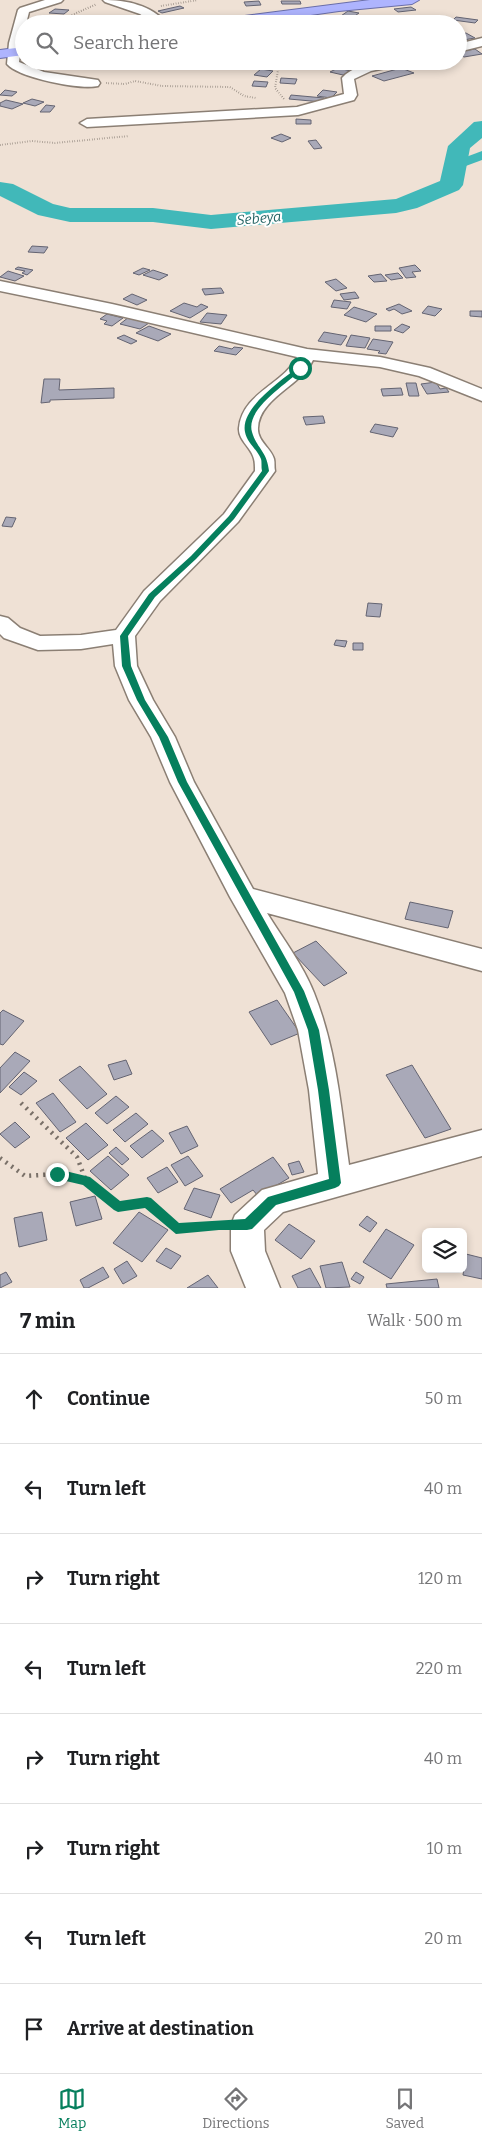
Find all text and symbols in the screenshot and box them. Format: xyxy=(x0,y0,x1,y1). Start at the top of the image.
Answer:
search box xyxy=(15,15,467,70)
icon: search xyxy=(33,29,61,57)
text: Search here xyxy=(73,31,178,54)
water label: Sebeya xyxy=(236,208,282,229)
route start xyxy=(289,357,312,380)
route end xyxy=(46,1163,69,1186)
map controls xyxy=(422,1228,467,1273)
button: layers xyxy=(422,1228,467,1273)
text: 7 min xyxy=(20,1308,75,1334)
text: Walk · 500 m xyxy=(367,1311,462,1330)
icon: ahead xyxy=(20,1385,48,1413)
text: Continue xyxy=(67,1387,150,1410)
text: 50 m xyxy=(425,1389,462,1408)
icon: left xyxy=(20,1475,48,1503)
text: Turn left xyxy=(67,1477,146,1500)
text: 40 m xyxy=(424,1479,462,1498)
icon: right xyxy=(20,1565,48,1593)
text: Turn right xyxy=(67,1567,160,1590)
text: 120 m xyxy=(418,1569,462,1588)
icon: left xyxy=(20,1655,48,1683)
text: Turn left xyxy=(67,1657,146,1680)
text: 220 m xyxy=(416,1659,462,1678)
icon: right xyxy=(20,1745,48,1773)
text: Turn right xyxy=(67,1747,160,1770)
text: 40 m xyxy=(424,1749,462,1768)
icon: right xyxy=(20,1835,48,1863)
text: Turn right xyxy=(67,1837,160,1860)
text: 10 m xyxy=(427,1839,462,1858)
icon: left xyxy=(20,1925,48,1953)
text: Turn left xyxy=(67,1927,146,1950)
text: 20 m xyxy=(425,1929,462,1948)
icon: arrive xyxy=(20,2015,48,2043)
text: Arrive at destination xyxy=(67,2017,254,2040)
tab: Map xyxy=(58,2085,86,2132)
tab: Directions xyxy=(202,2085,270,2132)
tab: Saved xyxy=(386,2085,424,2132)

